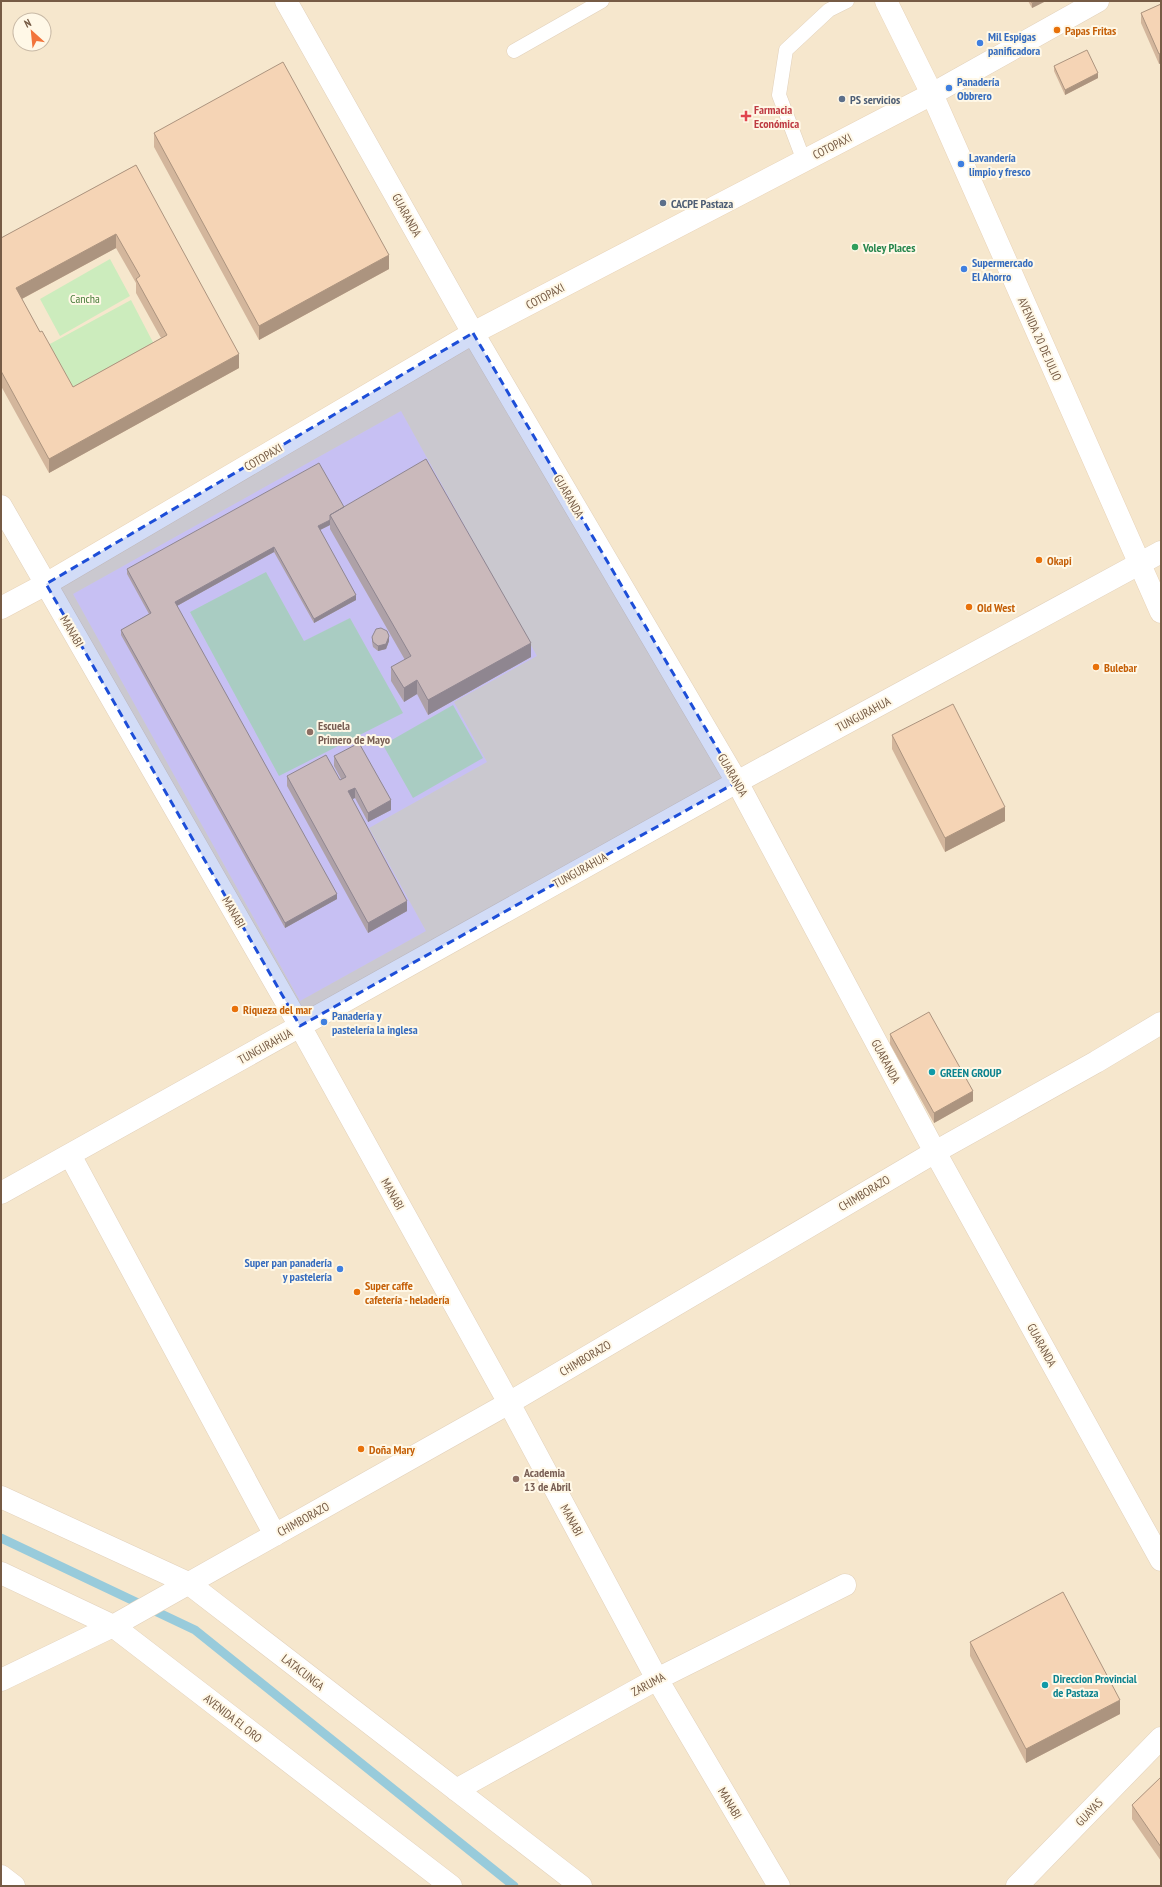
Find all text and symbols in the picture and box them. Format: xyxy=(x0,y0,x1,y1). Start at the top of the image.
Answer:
north arrow xyxy=(12,12,52,52)
text: N xyxy=(22,15,33,31)
place label: Papas Fritas xyxy=(1065,23,1116,38)
marker: Papas Fritas xyxy=(1052,25,1062,35)
place label: Mil Espigas panificadora xyxy=(988,29,1040,58)
marker: Mil Espigas panificadora xyxy=(975,38,985,48)
place label: Panadería Obbrero xyxy=(957,74,999,103)
marker: Panadería Obbrero xyxy=(944,83,954,93)
place label: PS servicios xyxy=(850,92,900,107)
marker: PS servicios xyxy=(837,94,847,104)
place label: Farmacia Económica xyxy=(754,102,799,131)
marker: Farmacia Económica xyxy=(741,111,751,121)
street label: COTOPAXI xyxy=(810,130,854,162)
place label: Lavandería limpio y fresco xyxy=(969,150,1031,179)
marker: Lavandería limpio y fresco xyxy=(956,159,966,169)
street label: GUARANDA xyxy=(389,191,425,240)
place label: CACPE Pastaza xyxy=(671,196,733,211)
marker: CACPE Pastaza xyxy=(658,198,668,208)
place label: Voley Places xyxy=(862,240,915,255)
marker: Voley Places xyxy=(850,242,860,252)
place label: Supermercado El Ahorro xyxy=(972,255,1034,284)
marker: Supermercado El Ahorro xyxy=(959,264,969,274)
street label: COTOPAXI xyxy=(523,280,567,312)
park label: Cancha xyxy=(70,291,100,306)
street label: AVENIDA 20 DE JULIO xyxy=(1015,295,1065,383)
street label: COTOPAXI xyxy=(241,440,285,474)
street label: GUARANDA xyxy=(551,472,587,520)
place label: Okapi xyxy=(1047,553,1072,568)
marker: Okapi xyxy=(1034,555,1044,565)
place label: Old West xyxy=(977,600,1016,615)
marker: Old West xyxy=(964,602,974,612)
street label: MANABI xyxy=(57,613,87,649)
place label: Bulebar xyxy=(1104,660,1138,675)
marker: Bulebar xyxy=(1091,662,1101,672)
street label: TUNGURAHUA xyxy=(833,693,893,735)
place label: Escuela Primero de Mayo xyxy=(318,718,391,747)
marker: Escuela Primero de Mayo xyxy=(305,727,315,737)
street label: GUARANDA xyxy=(715,751,751,799)
street label: TUNGURAHUA xyxy=(550,849,610,891)
street label: MANABI xyxy=(219,894,249,930)
place label: Riqueza del mar xyxy=(243,1002,312,1017)
marker: Riqueza del mar xyxy=(230,1004,240,1014)
place label: Panadería y pastelería la inglesa xyxy=(332,1008,418,1037)
marker: Panadería y pastelería la inglesa xyxy=(319,1017,329,1027)
street label: TUNGURAHUA xyxy=(235,1025,295,1067)
street label: GUARANDA xyxy=(868,1037,904,1086)
place label: GREEN GROUP xyxy=(940,1065,1002,1080)
marker: GREEN GROUP xyxy=(927,1067,937,1077)
street label: CHIMBORAZO xyxy=(836,1172,893,1214)
street label: MANABI xyxy=(378,1176,408,1212)
place label: Super pan panadería y pastelería xyxy=(244,1255,332,1284)
marker: Super pan panadería y pastelería xyxy=(335,1264,345,1274)
place label: Super caffe cafetería - heladería xyxy=(365,1278,450,1307)
marker: Super caffe cafetería - heladería xyxy=(352,1287,362,1297)
street label: GUARANDA xyxy=(1024,1321,1060,1370)
street label: CHIMBORAZO xyxy=(557,1337,614,1379)
place label: Doña Mary xyxy=(369,1442,415,1457)
marker: Doña Mary xyxy=(356,1444,366,1454)
place label: Academia 13 de Abril xyxy=(523,1465,571,1494)
marker: Academia 13 de Abril xyxy=(511,1474,521,1484)
street label: CHIMBORAZO xyxy=(274,1498,332,1539)
street label: MANABI xyxy=(557,1502,587,1538)
street label: LATACUNGA xyxy=(279,1651,328,1693)
street label: ZARUMA xyxy=(629,1669,668,1699)
place label: Direccion Provincial de Pastaza xyxy=(1053,1671,1137,1700)
marker: Direccion Provincial de Pastaza xyxy=(1040,1680,1050,1690)
street label: AVENIDA EL ORO xyxy=(201,1691,265,1746)
street label: MANABI xyxy=(715,1785,745,1821)
street label: GUAYAS xyxy=(1072,1795,1106,1829)

